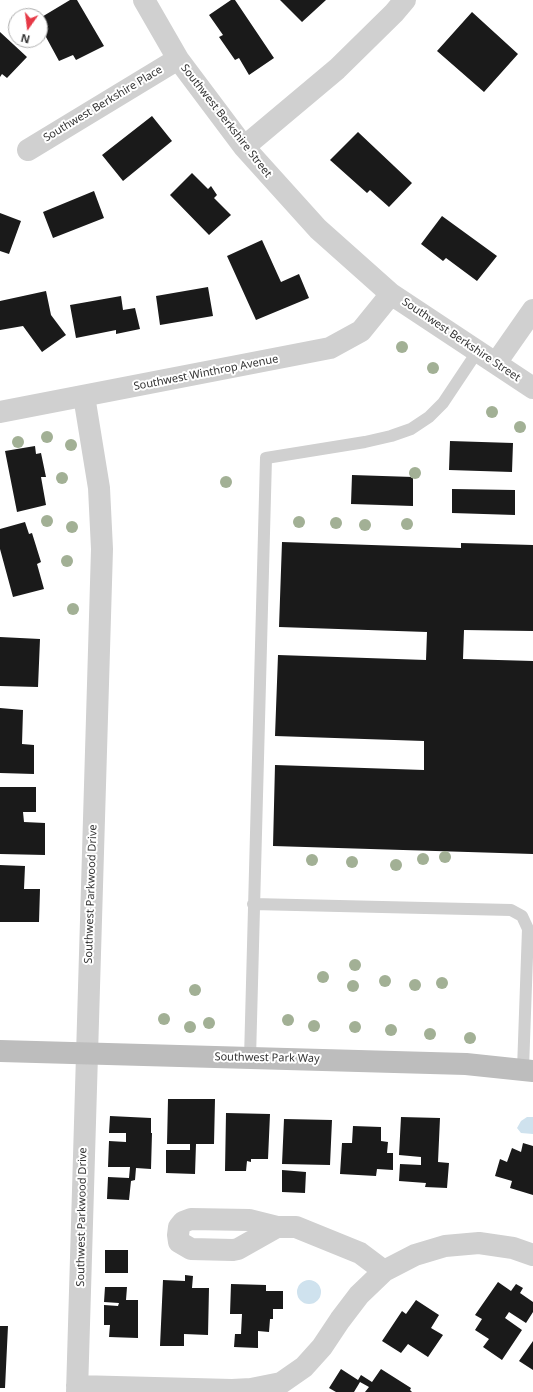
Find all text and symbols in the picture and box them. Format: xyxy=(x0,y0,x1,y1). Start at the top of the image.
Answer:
north arrow xyxy=(8,8,48,48)
text: N xyxy=(19,31,31,48)
street label: Southwest Berkshire Street xyxy=(178,62,274,180)
street label: Southwest Berkshire Place xyxy=(41,63,165,145)
street label: Southwest Berkshire Street xyxy=(399,295,523,385)
street label: Southwest Winthrop Avenue xyxy=(133,352,279,394)
street label: Southwest Parkwood Drive xyxy=(82,824,100,964)
street label: Southwest Park Way xyxy=(214,1050,320,1066)
street label: Southwest Parkwood Drive xyxy=(74,1147,90,1287)

